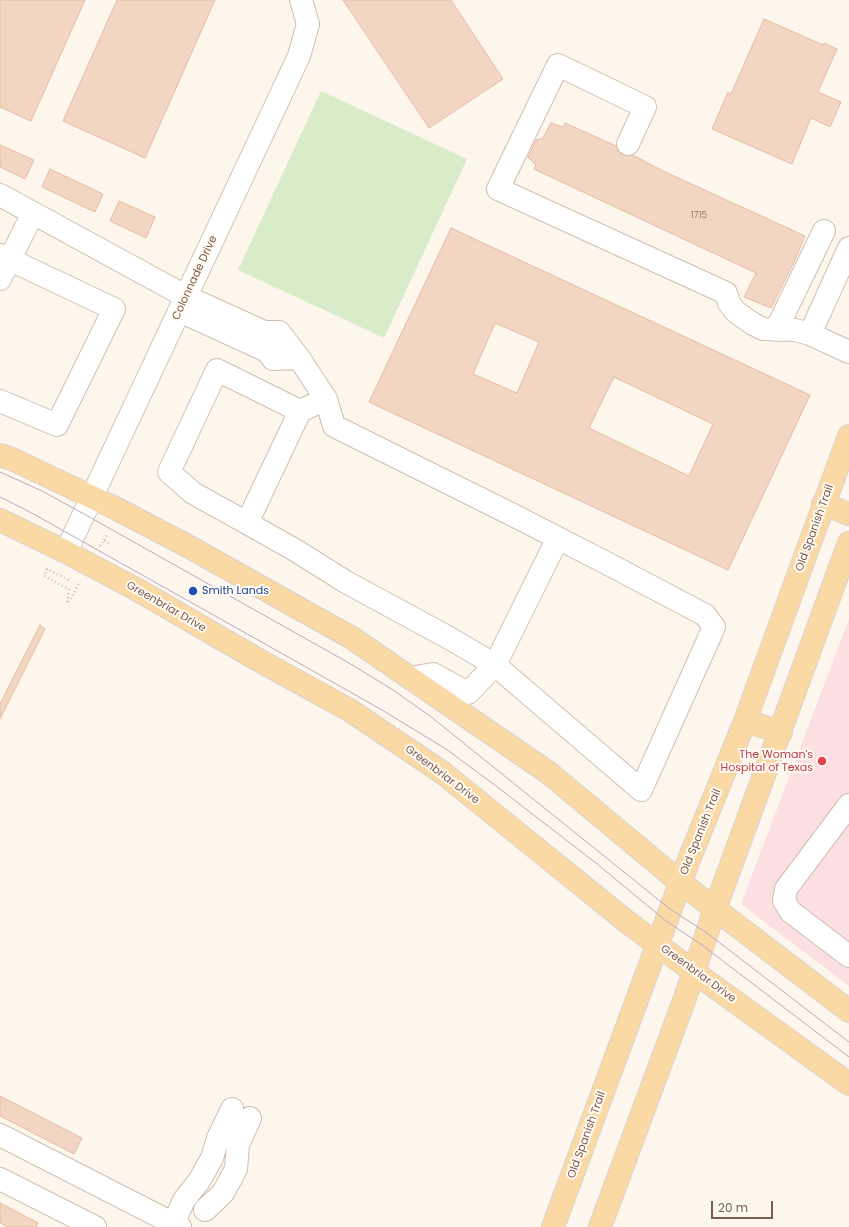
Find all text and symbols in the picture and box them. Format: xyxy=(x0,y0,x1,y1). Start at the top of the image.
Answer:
house number: 1715 xyxy=(691,211,707,221)
street label: Colonnade Drive xyxy=(170,234,220,322)
street label: Old Spanish Trail xyxy=(793,483,837,573)
street label: Greenbriar Drive xyxy=(124,579,208,635)
place label: Smith Lands xyxy=(202,584,269,598)
marker: Smith Lands xyxy=(187,585,199,597)
street label: Greenbriar Drive xyxy=(402,743,482,807)
place label: The Woman's Hospital of Texas xyxy=(721,748,813,774)
marker: The Woman's Hospital of Texas xyxy=(816,755,828,767)
street label: Old Spanish Trail xyxy=(678,787,724,877)
street label: Greenbriar Drive xyxy=(658,942,738,1006)
street label: Old Spanish Trail xyxy=(565,1090,609,1180)
scale bar xyxy=(713,1193,775,1219)
text: 20 m xyxy=(718,1199,748,1216)

